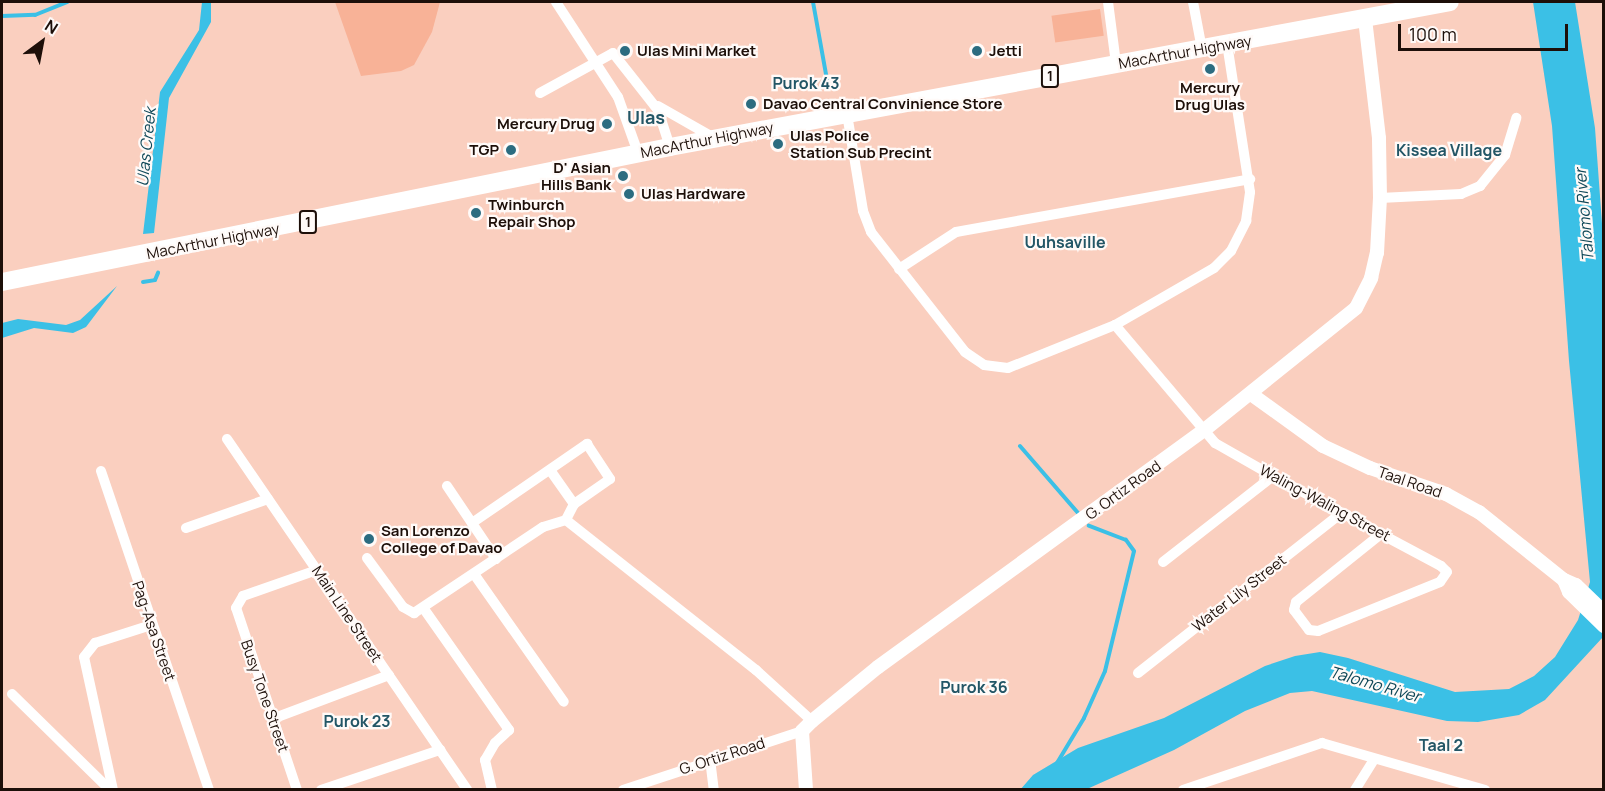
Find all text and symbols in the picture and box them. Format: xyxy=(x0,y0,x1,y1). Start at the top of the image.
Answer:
north arrow xyxy=(12,12,72,72)
scale bar xyxy=(1401,12,1570,50)
text: N xyxy=(41,14,62,39)
text: 100 m xyxy=(1409,22,1457,46)
street label: MacArthur Highway xyxy=(1117,31,1253,73)
place label: Ulas Mini Market xyxy=(637,42,756,60)
place label: Jetti xyxy=(989,42,1022,60)
marker: Ulas Mini Market xyxy=(618,44,632,58)
marker: Jetti xyxy=(970,44,984,58)
marker: Mercury Drug Ulas xyxy=(1203,62,1217,76)
road number: 1 xyxy=(1040,65,1060,87)
district label: Purok 43 xyxy=(772,73,840,93)
place label: Mercury Drug Ulas xyxy=(1175,78,1245,113)
place label: Davao Central Convinience Store xyxy=(763,95,1002,113)
marker: Davao Central Convinience Store xyxy=(744,97,758,111)
district label: Ulas xyxy=(627,106,665,128)
water label: Ulas Creek xyxy=(132,107,160,187)
place label: Mercury Drug xyxy=(497,115,595,133)
marker: Mercury Drug xyxy=(600,117,614,131)
street label: MacArthur Highway xyxy=(639,118,775,162)
place label: Ulas Police Station Sub Precint xyxy=(790,126,932,161)
marker: Ulas Police Station Sub Precint xyxy=(771,137,785,151)
district label: Kissea Village xyxy=(1396,140,1502,160)
place label: TGP xyxy=(469,141,499,159)
marker: TGP xyxy=(504,143,518,157)
place label: D' Asian Hills Bank xyxy=(541,158,611,193)
water label: Talomo River xyxy=(1570,168,1598,262)
marker: D' Asian Hills Bank xyxy=(616,169,630,183)
place label: Ulas Hardware xyxy=(641,185,745,203)
marker: Ulas Hardware xyxy=(622,187,636,201)
place label: Twinburch Repair Shop xyxy=(488,195,576,230)
marker: Twinburch Repair Shop xyxy=(469,206,483,220)
road number: 1 xyxy=(298,211,318,233)
street label: MacArthur Highway xyxy=(145,219,281,263)
district label: Uuhsaville xyxy=(1024,232,1106,252)
street label: G. Ortiz Road xyxy=(1082,457,1164,523)
street label: Waling-Waling Street xyxy=(1256,461,1394,545)
street label: Taal Road xyxy=(1376,463,1444,501)
place label: San Lorenzo College of Davao xyxy=(381,521,503,556)
marker: San Lorenzo College of Davao xyxy=(362,532,376,546)
street label: Water Lily Street xyxy=(1188,551,1290,635)
street label: Main Line Street xyxy=(308,562,386,666)
street label: Pag-Asa Street xyxy=(128,579,180,683)
street label: Busy Tone Street xyxy=(237,637,293,755)
water label: Talomo River xyxy=(1327,662,1423,706)
district label: Purok 36 xyxy=(940,677,1008,697)
district label: Purok 23 xyxy=(324,711,390,731)
street label: G. Ortiz Road xyxy=(677,734,767,778)
district label: Taal 2 xyxy=(1419,735,1463,755)

